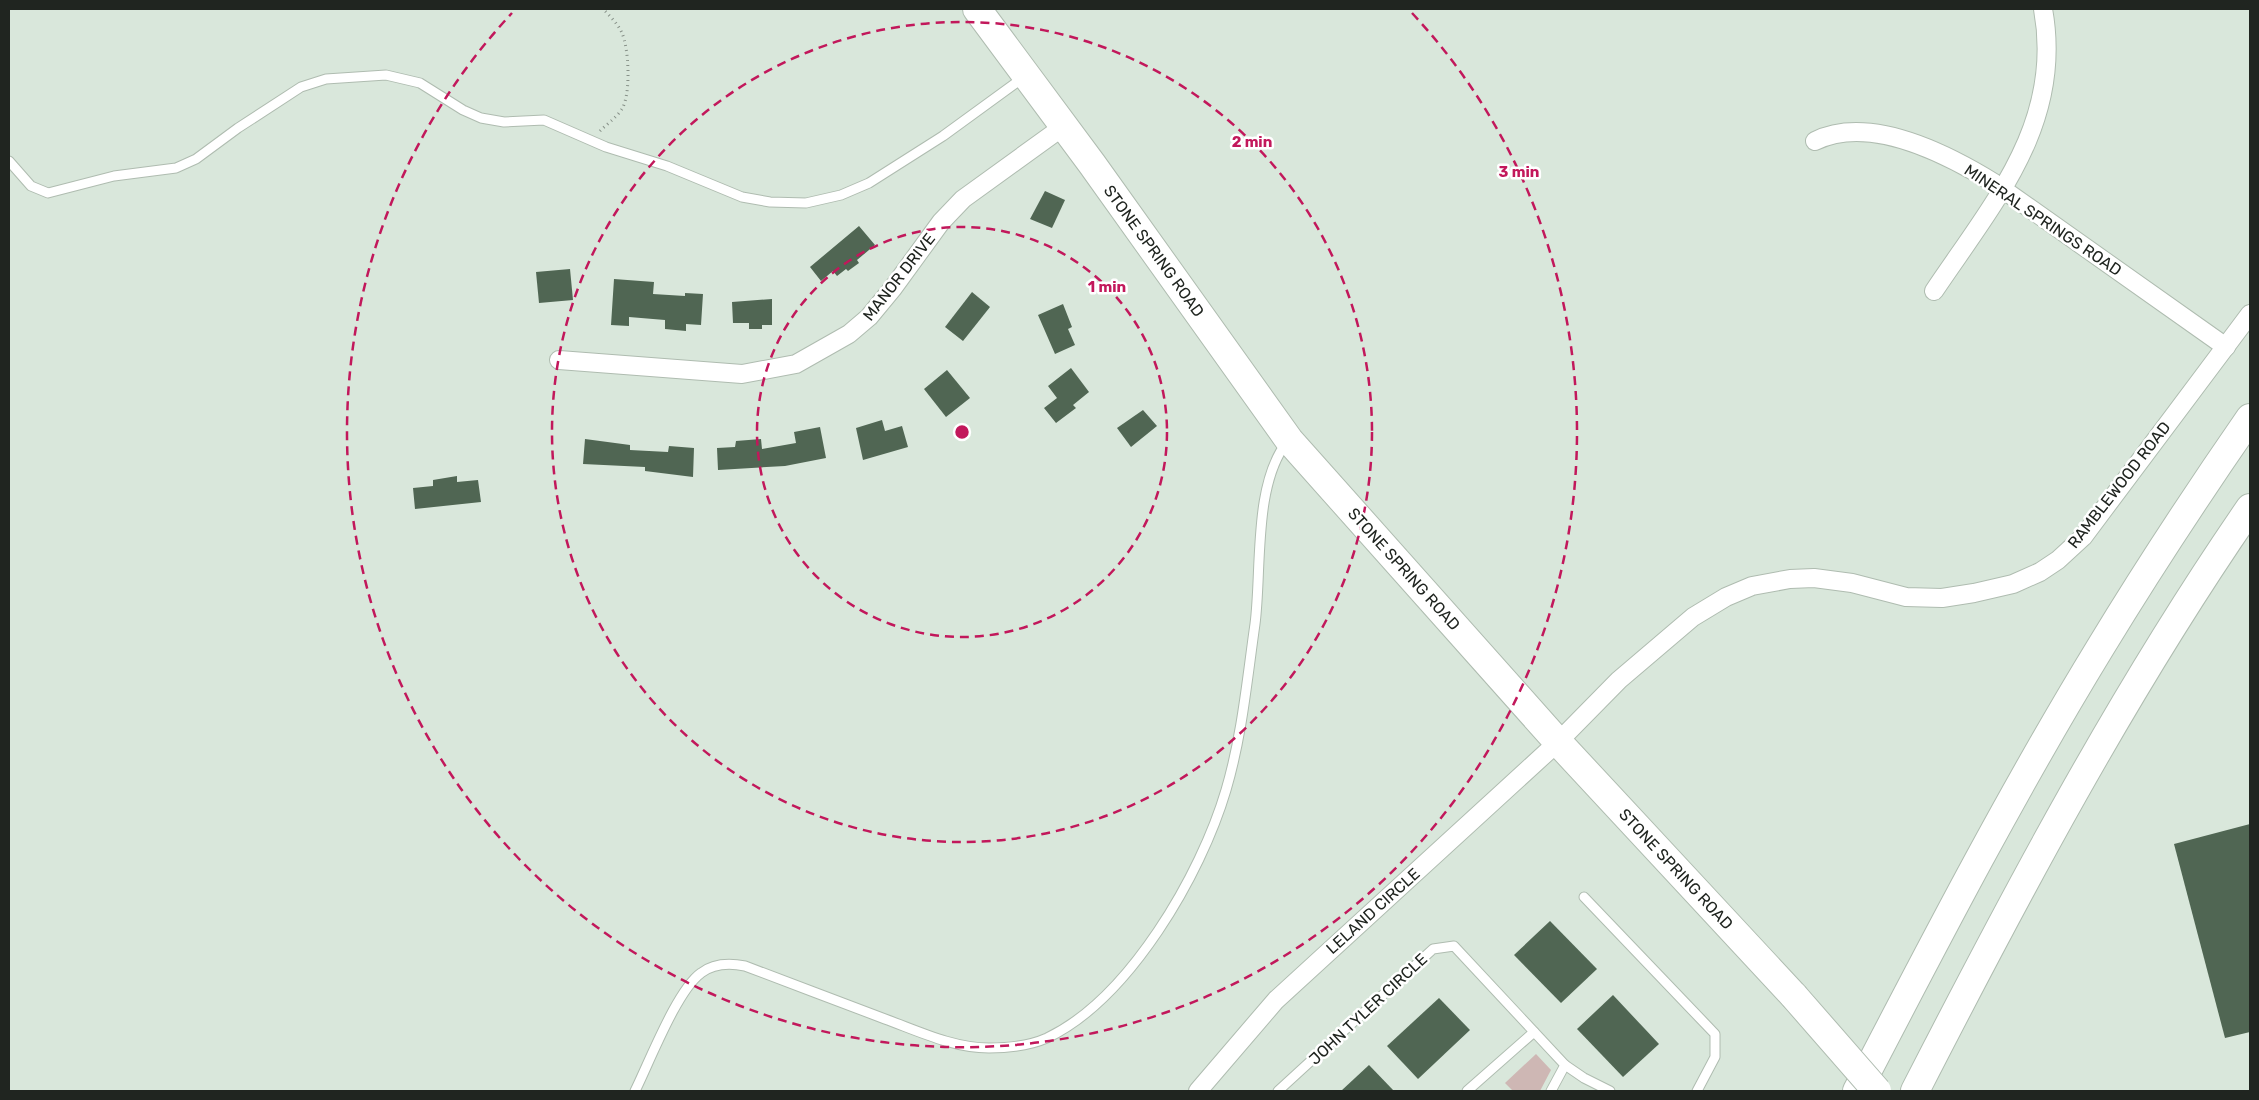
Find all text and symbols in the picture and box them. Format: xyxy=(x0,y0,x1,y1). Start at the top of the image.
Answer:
text: 2 min xyxy=(1232,133,1272,151)
street label: MINERAL SPRINGS ROAD xyxy=(1961,160,2125,280)
text: 3 min xyxy=(1499,163,1539,181)
street label: STONE SPRING ROAD xyxy=(1100,181,1208,321)
street label: MANOR DRIVE xyxy=(859,229,939,325)
text: 1 min xyxy=(1088,278,1126,296)
street label: RAMBLEWOOD ROAD xyxy=(2064,418,2174,552)
centre of rings xyxy=(953,423,971,441)
street label: STONE SPRING ROAD xyxy=(1344,504,1464,634)
street label: STONE SPRING ROAD xyxy=(1615,805,1737,933)
street label: LELAND CIRCLE xyxy=(1322,864,1424,958)
street label: JOHN TYLER CIRCLE xyxy=(1305,949,1431,1069)

